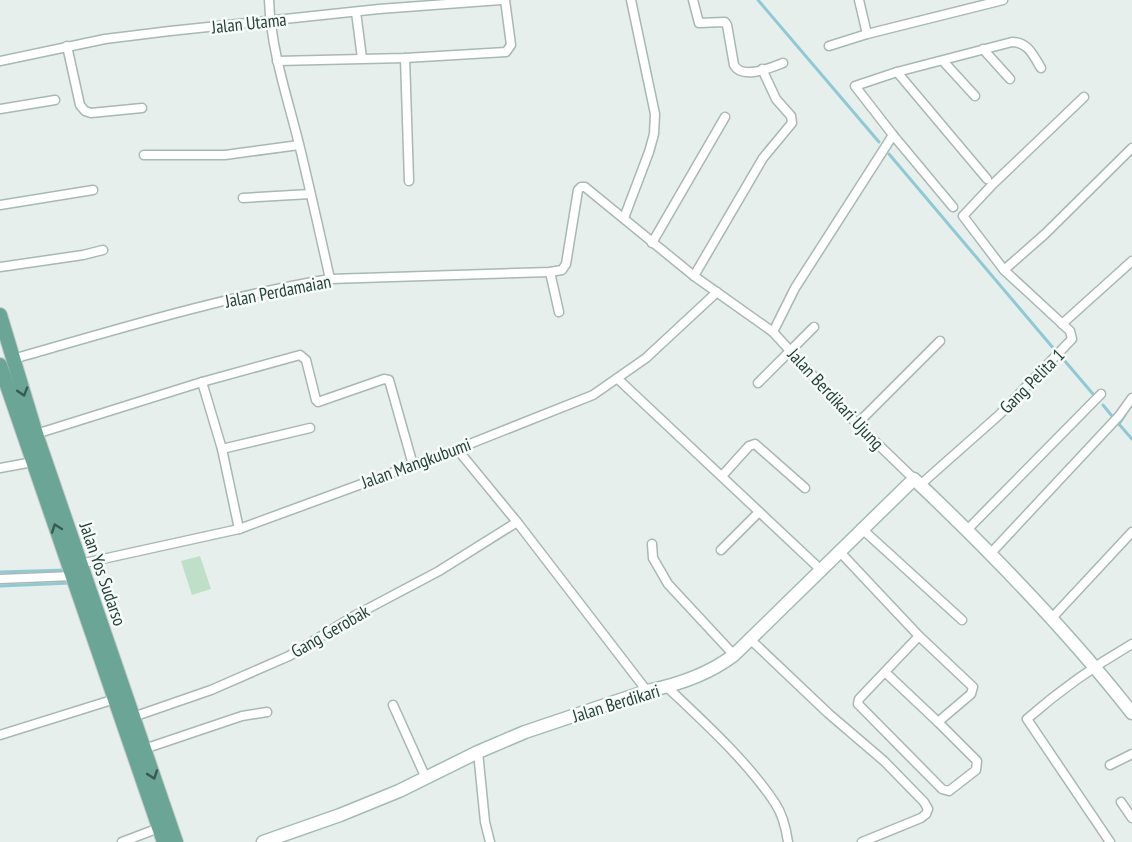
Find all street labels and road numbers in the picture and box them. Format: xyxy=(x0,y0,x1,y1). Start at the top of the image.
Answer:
street label: Jalan Utama xyxy=(209,8,288,38)
street label: Jalan Perdamaian xyxy=(222,269,333,313)
street label: Jalan Berdikari Ujung xyxy=(782,343,889,455)
street label: Gang Pelita 1 xyxy=(995,344,1069,418)
street label: Jalan Mangkubumi xyxy=(357,433,474,494)
street label: Jalan Yos Sudarso xyxy=(74,518,132,629)
street label: Gang Gerobak xyxy=(287,599,373,663)
street label: Jalan Berdikari xyxy=(569,679,663,727)

